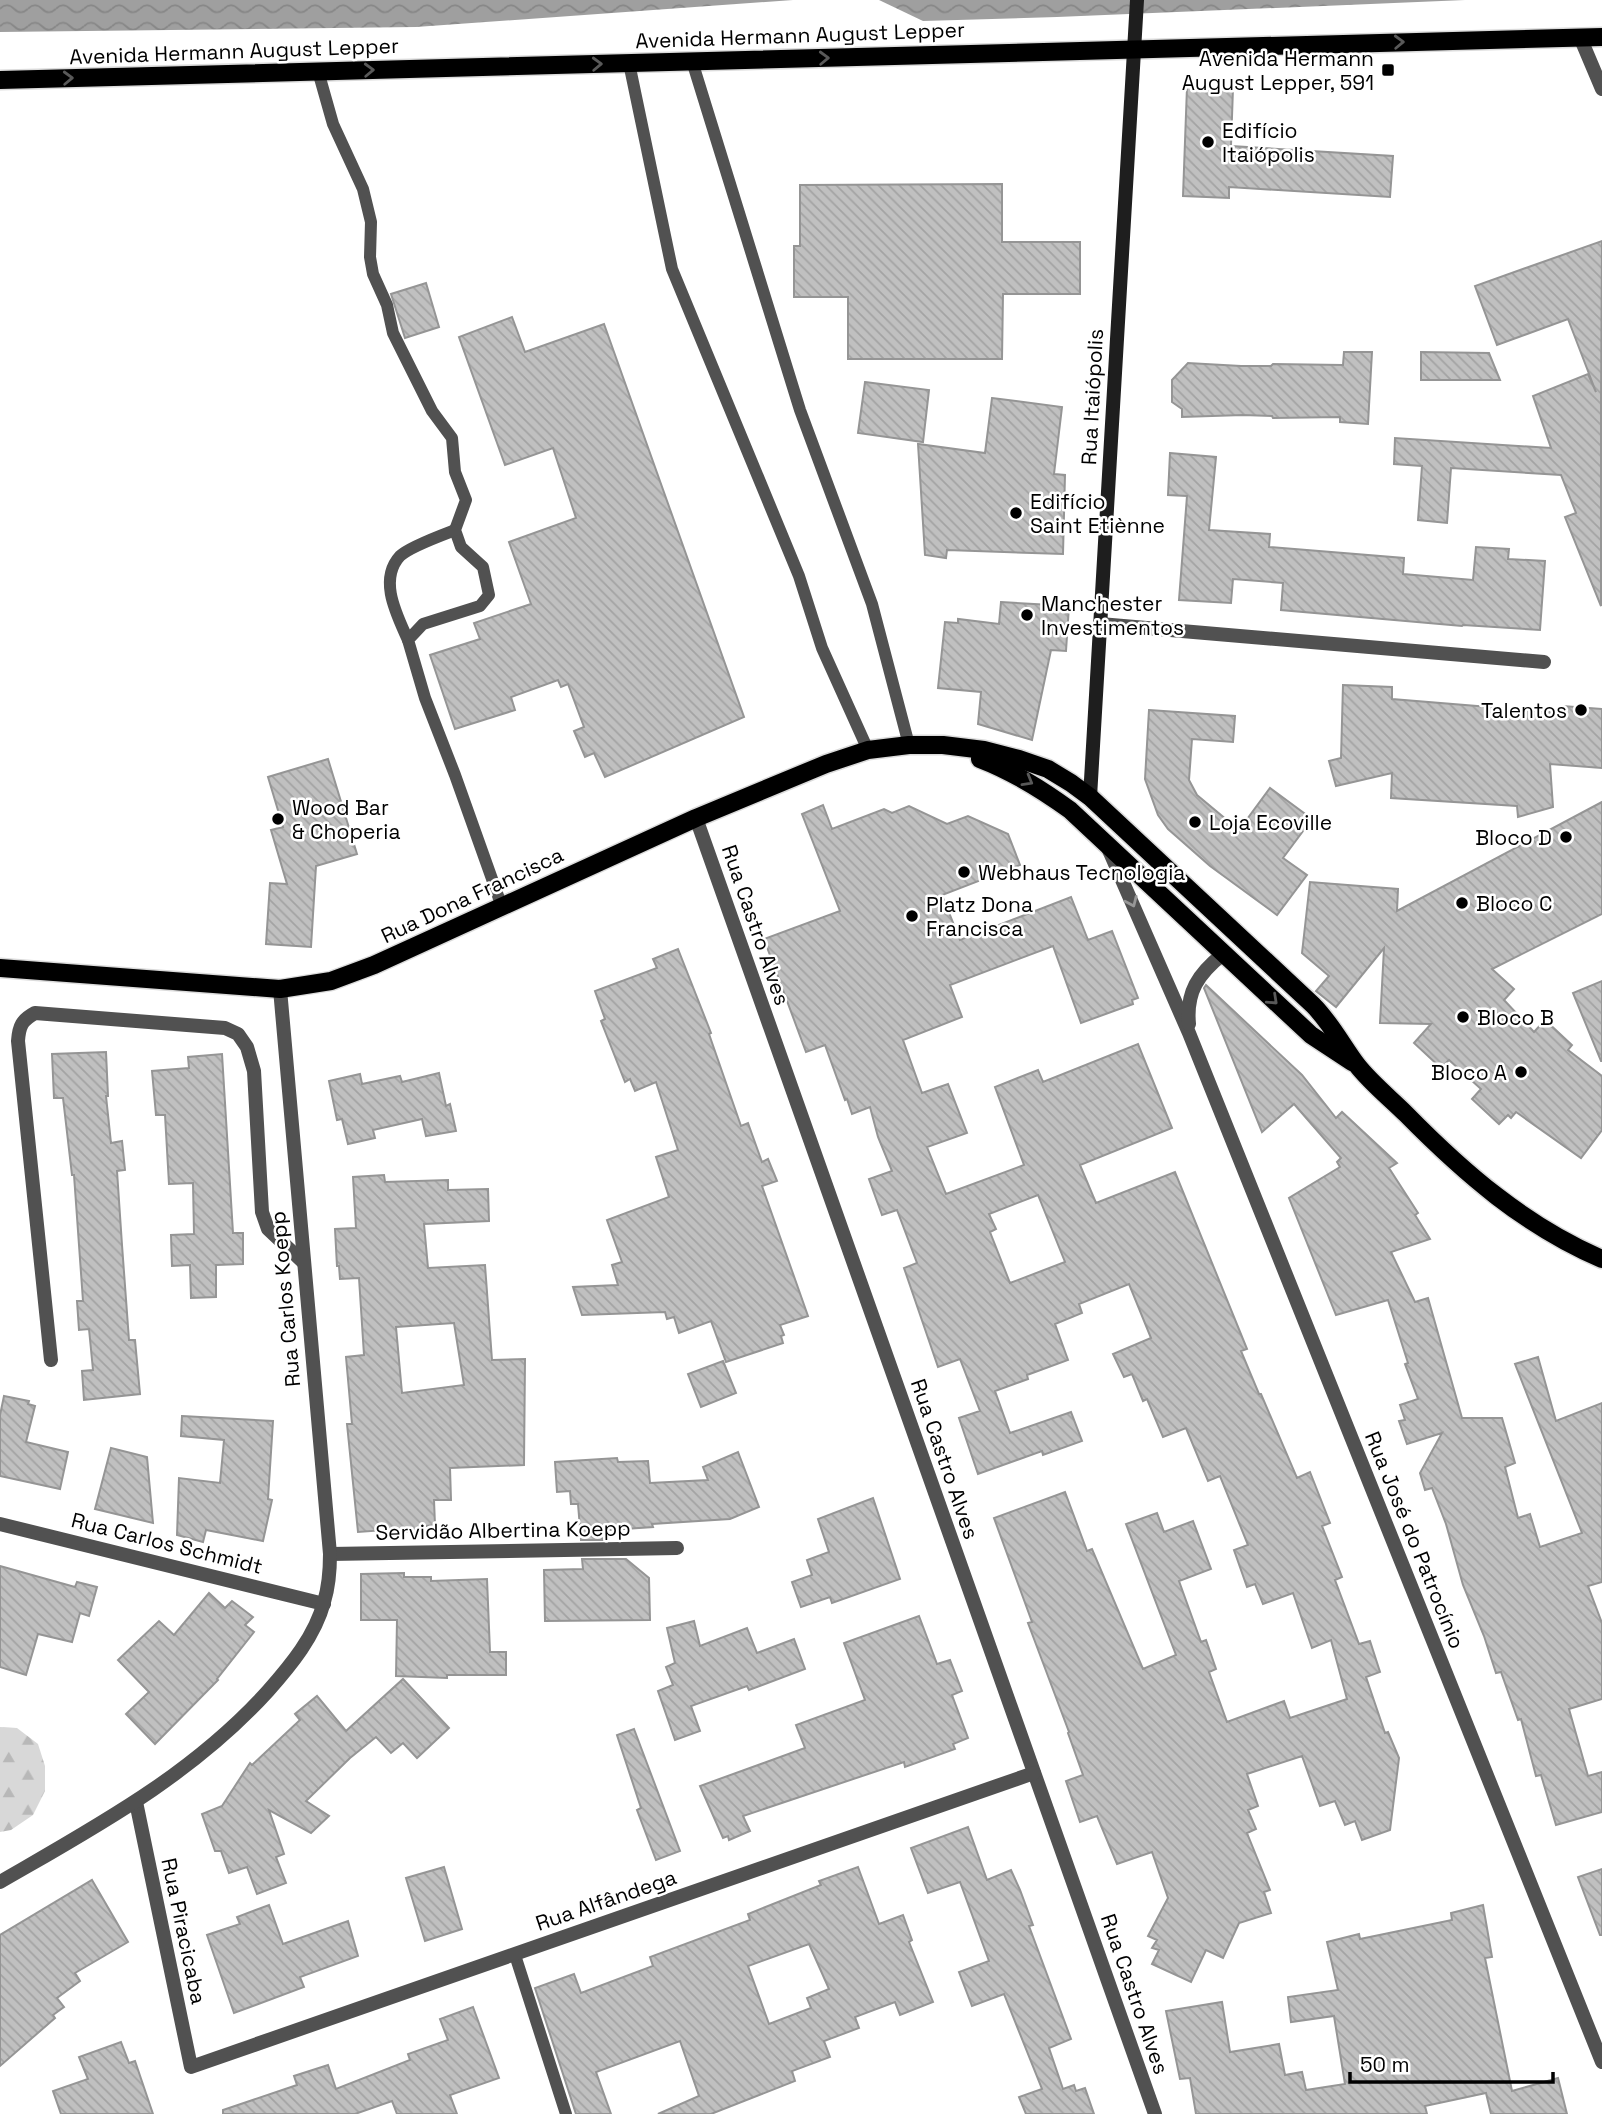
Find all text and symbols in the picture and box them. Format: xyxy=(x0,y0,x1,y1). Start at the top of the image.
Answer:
street label: Avenida Hermann August Lepper xyxy=(635,16,965,54)
street label: Avenida Hermann August Lepper xyxy=(69,32,399,70)
one-way arrow xyxy=(1393,35,1404,50)
place label: Avenida Hermann August Lepper, 591 xyxy=(1182,45,1374,96)
one-way arrow xyxy=(819,50,830,65)
one-way arrow xyxy=(591,56,602,71)
one-way arrow xyxy=(364,62,375,78)
marker: Avenida Hermann August Lepper, 591 xyxy=(1380,62,1396,78)
one-way arrow xyxy=(63,70,74,86)
place label: Edifício Itaiópolis xyxy=(1222,117,1315,168)
marker: Edifício Itaiópolis xyxy=(1200,134,1216,150)
street label: Rua Itaiópolis xyxy=(1075,328,1109,466)
place label: Edifício Saint Etiènne xyxy=(1030,488,1165,539)
marker: Edifício Saint Etiènne xyxy=(1008,505,1024,521)
place label: Manchester Investimentos xyxy=(1041,590,1184,641)
marker: Manchester Investimentos xyxy=(1019,607,1035,623)
place label: Talentos xyxy=(1481,697,1567,724)
marker: Talentos xyxy=(1573,702,1589,718)
one-way arrow xyxy=(1021,773,1034,786)
place label: Wood Bar & Choperia xyxy=(292,794,401,845)
place label: Loja Ecoville xyxy=(1209,809,1332,836)
marker: Wood Bar & Choperia xyxy=(270,811,286,827)
marker: Loja Ecoville xyxy=(1187,814,1203,830)
place label: Bloco D xyxy=(1475,824,1552,851)
marker: Bloco D xyxy=(1558,829,1574,845)
street label: Rua Dona Francisca xyxy=(377,841,567,949)
street label: Rua Castro Alves xyxy=(716,841,796,1009)
place label: Webhaus Tecnologia xyxy=(978,859,1185,886)
marker: Webhaus Tecnologia xyxy=(956,864,972,880)
place label: Bloco C xyxy=(1476,890,1552,917)
place label: Platz Dona Francisca xyxy=(926,891,1033,942)
one-way arrow xyxy=(1124,895,1138,908)
marker: Bloco C xyxy=(1454,895,1470,911)
marker: Platz Dona Francisca xyxy=(904,908,920,924)
one-way arrow xyxy=(1265,992,1278,1005)
place label: Bloco B xyxy=(1477,1004,1554,1031)
marker: Bloco B xyxy=(1455,1009,1471,1025)
place label: Bloco A xyxy=(1431,1059,1507,1086)
marker: Bloco A xyxy=(1513,1064,1529,1080)
street label: Rua Carlos Koepp xyxy=(264,1210,306,1388)
street label: Rua Castro Alves xyxy=(905,1375,985,1543)
street label: Rua José do Patrocínio xyxy=(1359,1427,1471,1653)
street label: Rua Carlos Schmidt xyxy=(68,1506,266,1580)
street label: Servidão Albertina Koepp xyxy=(375,1514,631,1546)
street label: Rua Piracicaba xyxy=(155,1855,213,2007)
street label: Rua Alfândega xyxy=(532,1863,680,1937)
street label: Rua Castro Alves xyxy=(1095,1910,1175,2078)
scale bar xyxy=(1350,2040,1553,2084)
text: 50 m xyxy=(1360,2051,1410,2078)

